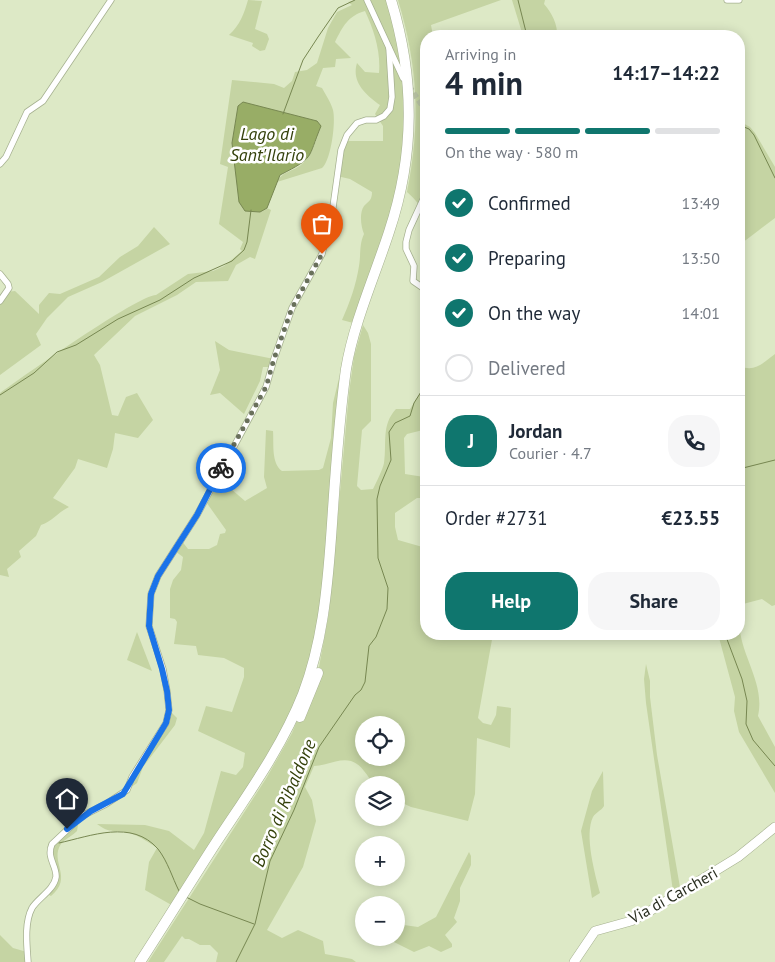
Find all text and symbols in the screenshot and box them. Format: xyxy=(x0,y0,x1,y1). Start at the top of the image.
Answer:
text: Arriving in xyxy=(445,44,516,64)
text: 14:17–14:22 xyxy=(612,61,720,85)
text: 4 min xyxy=(445,62,523,104)
water label: Lago di Sant'Ilario xyxy=(230,122,304,166)
text: On the way · 580 m xyxy=(445,142,578,162)
icon: check xyxy=(445,189,473,217)
text: Confirmed xyxy=(488,191,571,215)
text: 13:49 xyxy=(682,193,720,213)
pin xyxy=(301,203,343,254)
icon: bag xyxy=(308,210,336,238)
icon: check xyxy=(445,244,473,272)
text: Preparing xyxy=(488,246,566,270)
text: 13:50 xyxy=(682,248,720,268)
icon: check xyxy=(445,299,473,327)
text: On the way xyxy=(488,301,580,325)
text: 14:01 xyxy=(682,303,720,323)
text: Delivered xyxy=(488,356,566,380)
button: phone xyxy=(668,415,720,467)
text: Jordan xyxy=(509,419,562,443)
text: J xyxy=(468,429,474,453)
courier xyxy=(196,443,246,493)
text: Courier · 4.7 xyxy=(509,443,592,463)
icon: bike xyxy=(207,454,235,482)
text: Order #2731 xyxy=(445,506,548,530)
text: €23.55 xyxy=(661,506,720,530)
button: Help xyxy=(445,572,578,630)
button: Share xyxy=(588,572,720,630)
map controls xyxy=(355,716,405,946)
button: locate xyxy=(355,716,405,766)
water label: Borro di Ribaldone xyxy=(246,735,321,870)
button: layers xyxy=(355,776,405,826)
pin xyxy=(46,778,88,829)
icon: home xyxy=(53,785,81,813)
button: + xyxy=(355,836,405,886)
street label: Via di Carcheri xyxy=(624,862,721,928)
button: − xyxy=(355,896,405,946)

